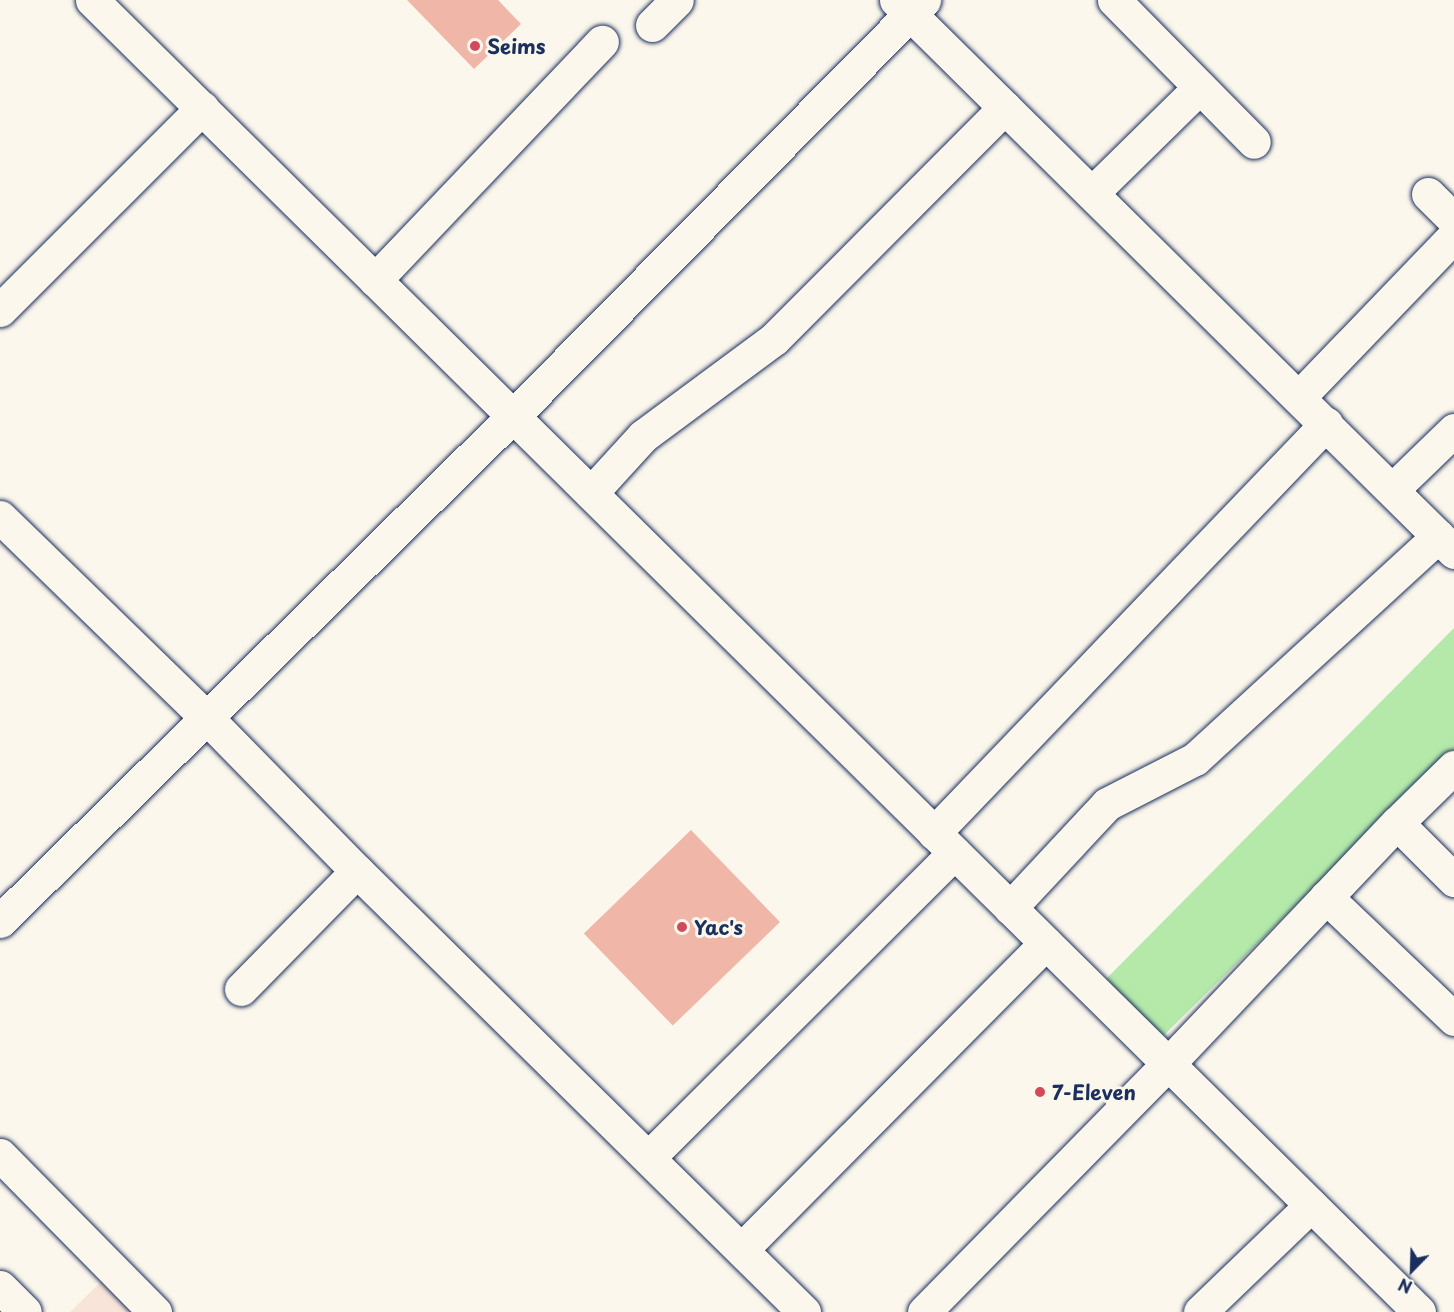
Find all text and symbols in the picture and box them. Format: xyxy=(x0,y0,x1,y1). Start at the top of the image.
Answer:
place label: Seims xyxy=(487,34,546,58)
marker: Seims xyxy=(468,39,482,53)
place label: Yac's xyxy=(694,915,743,939)
marker: Yac's xyxy=(675,920,689,934)
place label: 7-Eleven xyxy=(1052,1080,1136,1104)
marker: 7-Eleven xyxy=(1033,1085,1047,1099)
north arrow xyxy=(1382,1240,1442,1300)
text: N xyxy=(1394,1273,1415,1300)

